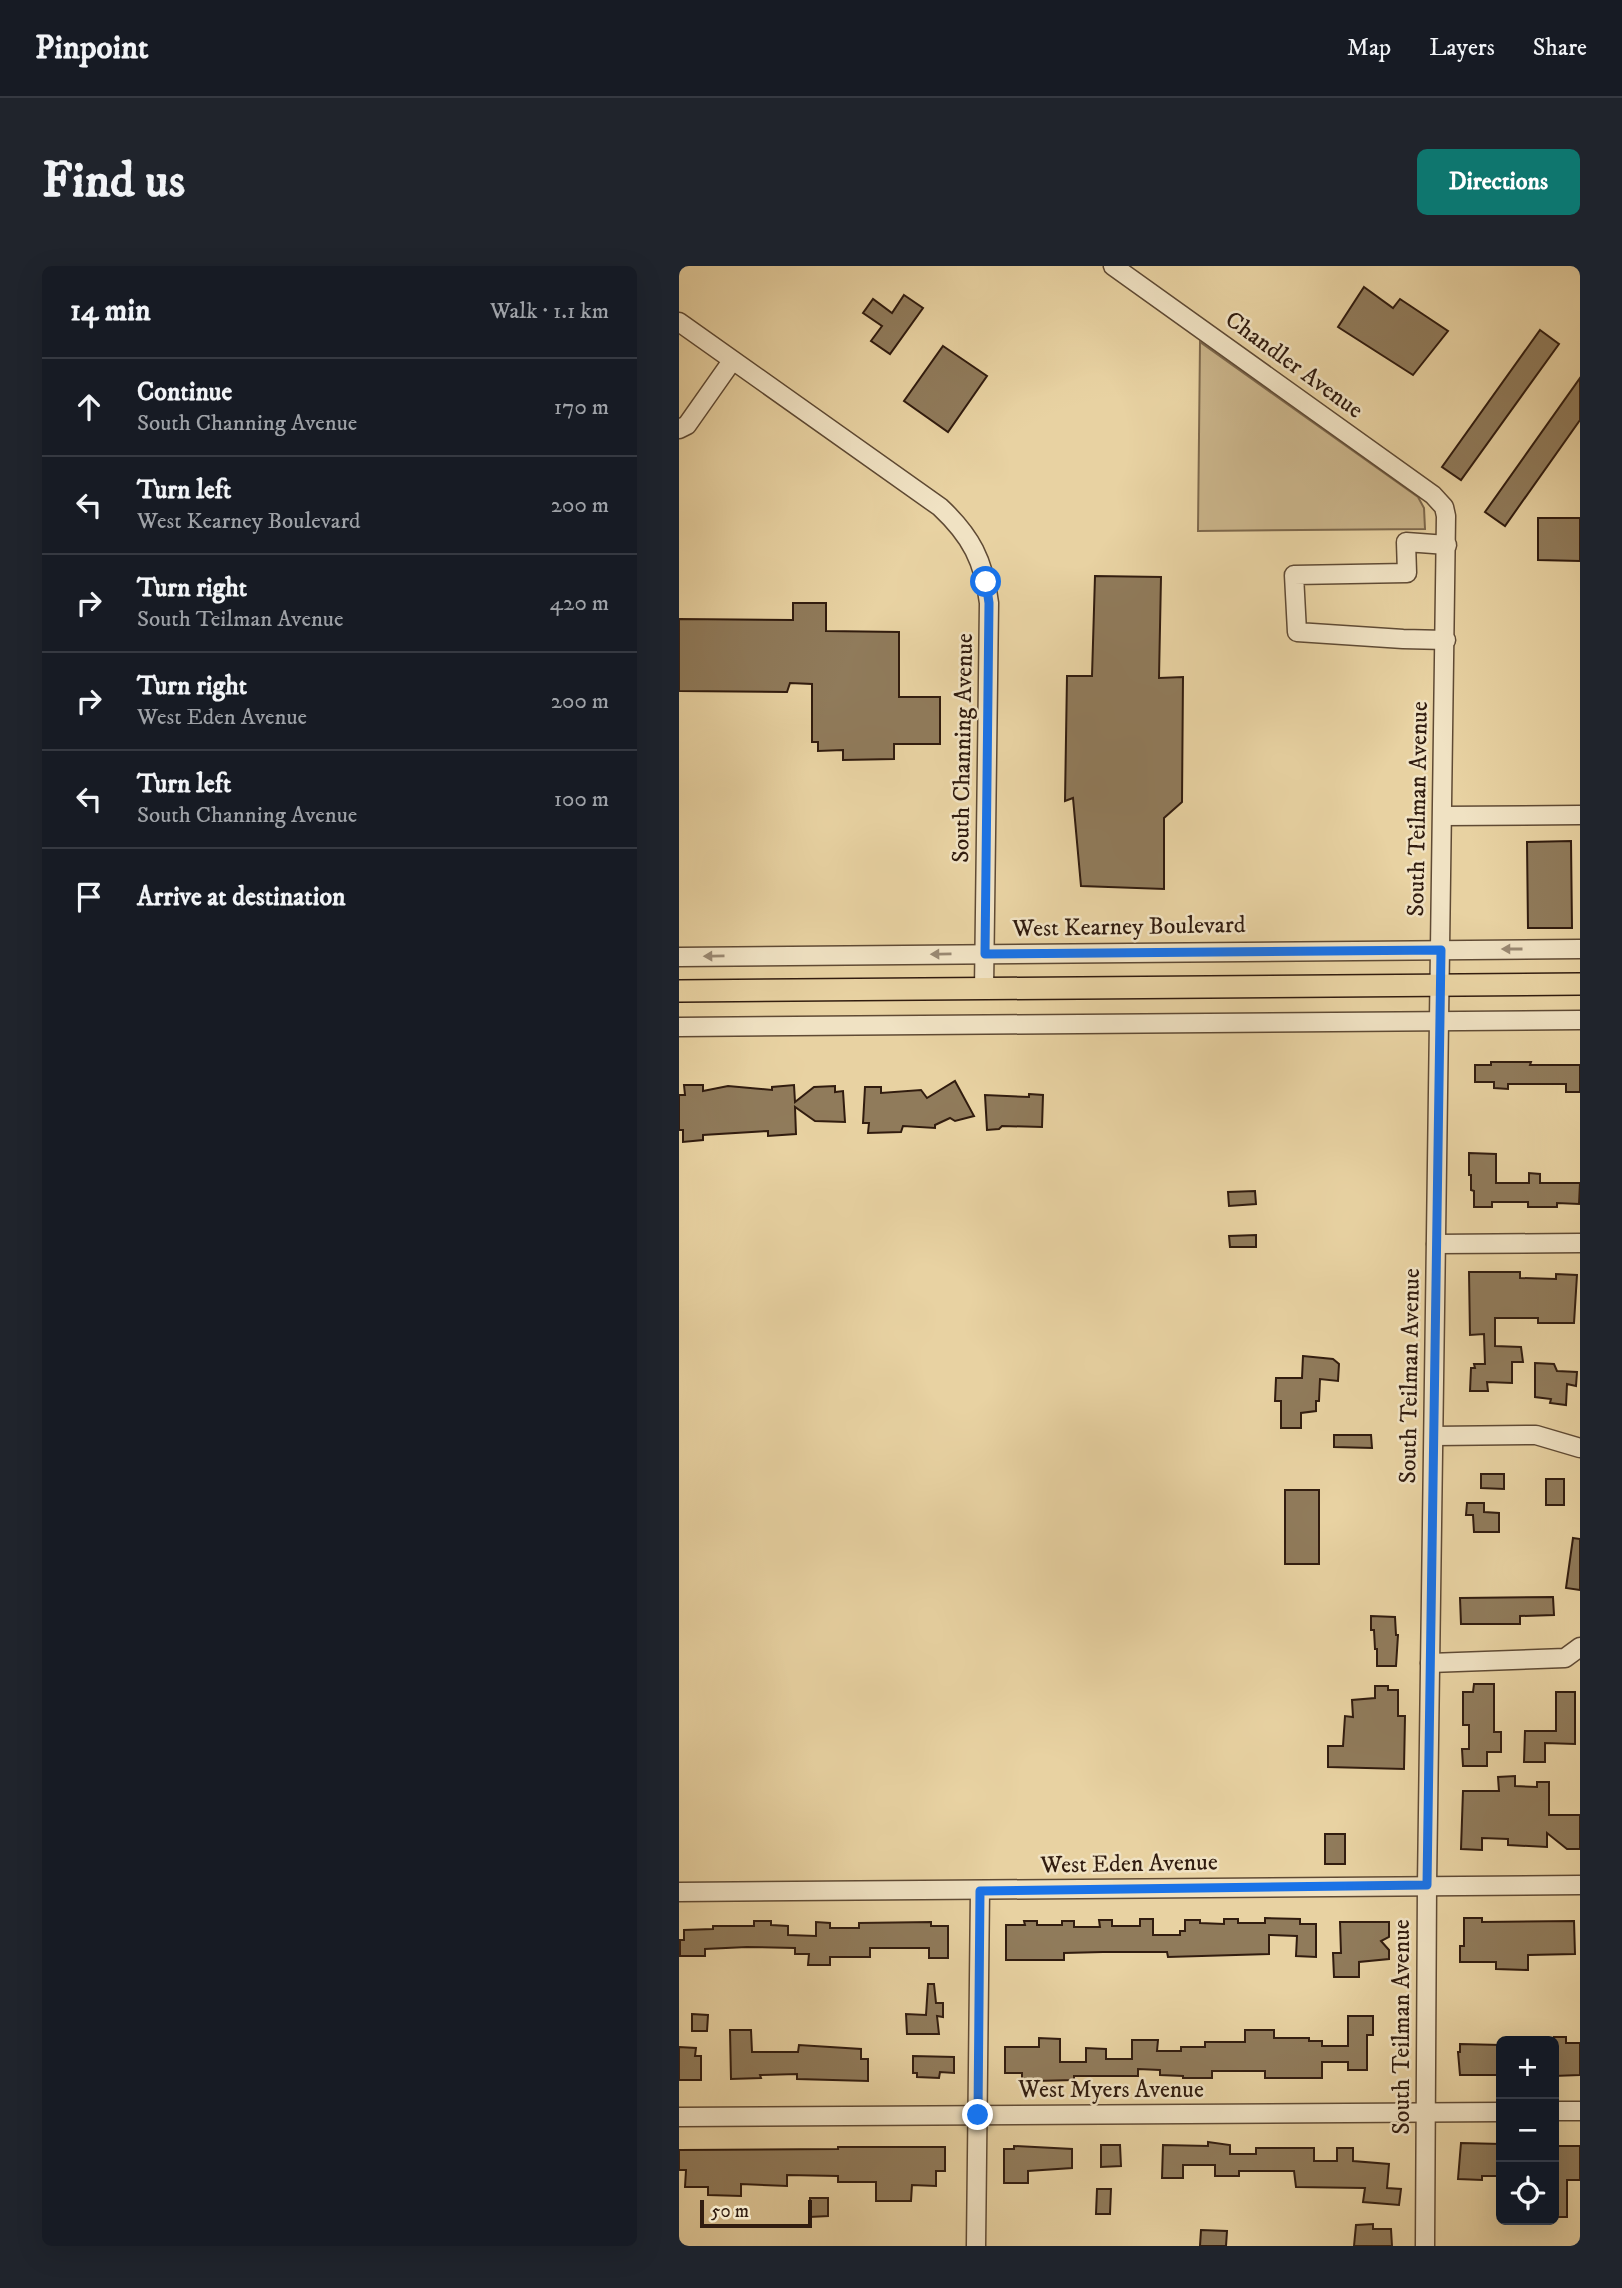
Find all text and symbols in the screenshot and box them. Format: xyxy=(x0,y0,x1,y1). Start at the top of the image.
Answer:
text: Pinpoint xyxy=(35,28,149,69)
text: Map xyxy=(1347,33,1391,63)
text: Layers xyxy=(1429,33,1495,63)
text: Share xyxy=(1533,33,1587,63)
button: Directions xyxy=(1417,149,1580,215)
text: Find us xyxy=(42,151,185,213)
text: 14 min xyxy=(70,293,151,330)
text: Walk · 1.1 km xyxy=(490,297,609,326)
street label: Chandler Avenue xyxy=(1219,305,1369,425)
text: Continue xyxy=(137,376,232,409)
icon: ahead xyxy=(70,388,108,426)
text: 170 m xyxy=(554,393,609,422)
text: South Channing Avenue xyxy=(137,409,357,438)
text: Turn left xyxy=(137,474,231,507)
icon: left xyxy=(70,486,108,524)
text: 200 m xyxy=(551,491,609,520)
text: West Kearney Boulevard xyxy=(137,507,361,536)
route start xyxy=(970,566,1001,597)
text: Turn right xyxy=(137,572,247,605)
icon: right xyxy=(70,584,108,622)
text: 420 m xyxy=(550,589,609,618)
text: South Teilman Avenue xyxy=(137,605,343,634)
street label: South Channing Avenue xyxy=(946,633,980,863)
text: Turn right xyxy=(137,670,247,703)
icon: right xyxy=(70,682,108,720)
text: 200 m xyxy=(551,687,609,716)
street label: South Teilman Avenue xyxy=(1401,701,1435,917)
text: West Eden Avenue xyxy=(137,703,307,732)
text: Turn left xyxy=(137,768,231,801)
icon: left xyxy=(70,780,108,818)
text: 100 m xyxy=(554,785,609,814)
text: South Channing Avenue xyxy=(137,801,357,830)
icon: arrive xyxy=(70,878,108,916)
text: Arrive at destination xyxy=(137,881,346,914)
street label: West Kearney Boulevard xyxy=(1011,910,1246,944)
one-way arrow xyxy=(1501,943,1523,955)
one-way arrow xyxy=(930,949,952,960)
one-way arrow xyxy=(703,951,725,962)
street label: South Teilman Avenue xyxy=(1393,1268,1427,1484)
street label: West Eden Avenue xyxy=(1039,1847,1218,1881)
street label: South Teilman Avenue xyxy=(1387,1919,1417,2135)
map controls xyxy=(1496,2036,1559,2225)
button: + xyxy=(1496,2036,1559,2099)
street label: West Myers Avenue xyxy=(1017,2075,1204,2105)
route end xyxy=(962,2099,993,2130)
button: − xyxy=(1496,2099,1559,2162)
button: locate xyxy=(1496,2162,1559,2225)
scale bar xyxy=(700,2197,812,2229)
text: 50 m xyxy=(711,2200,749,2223)

